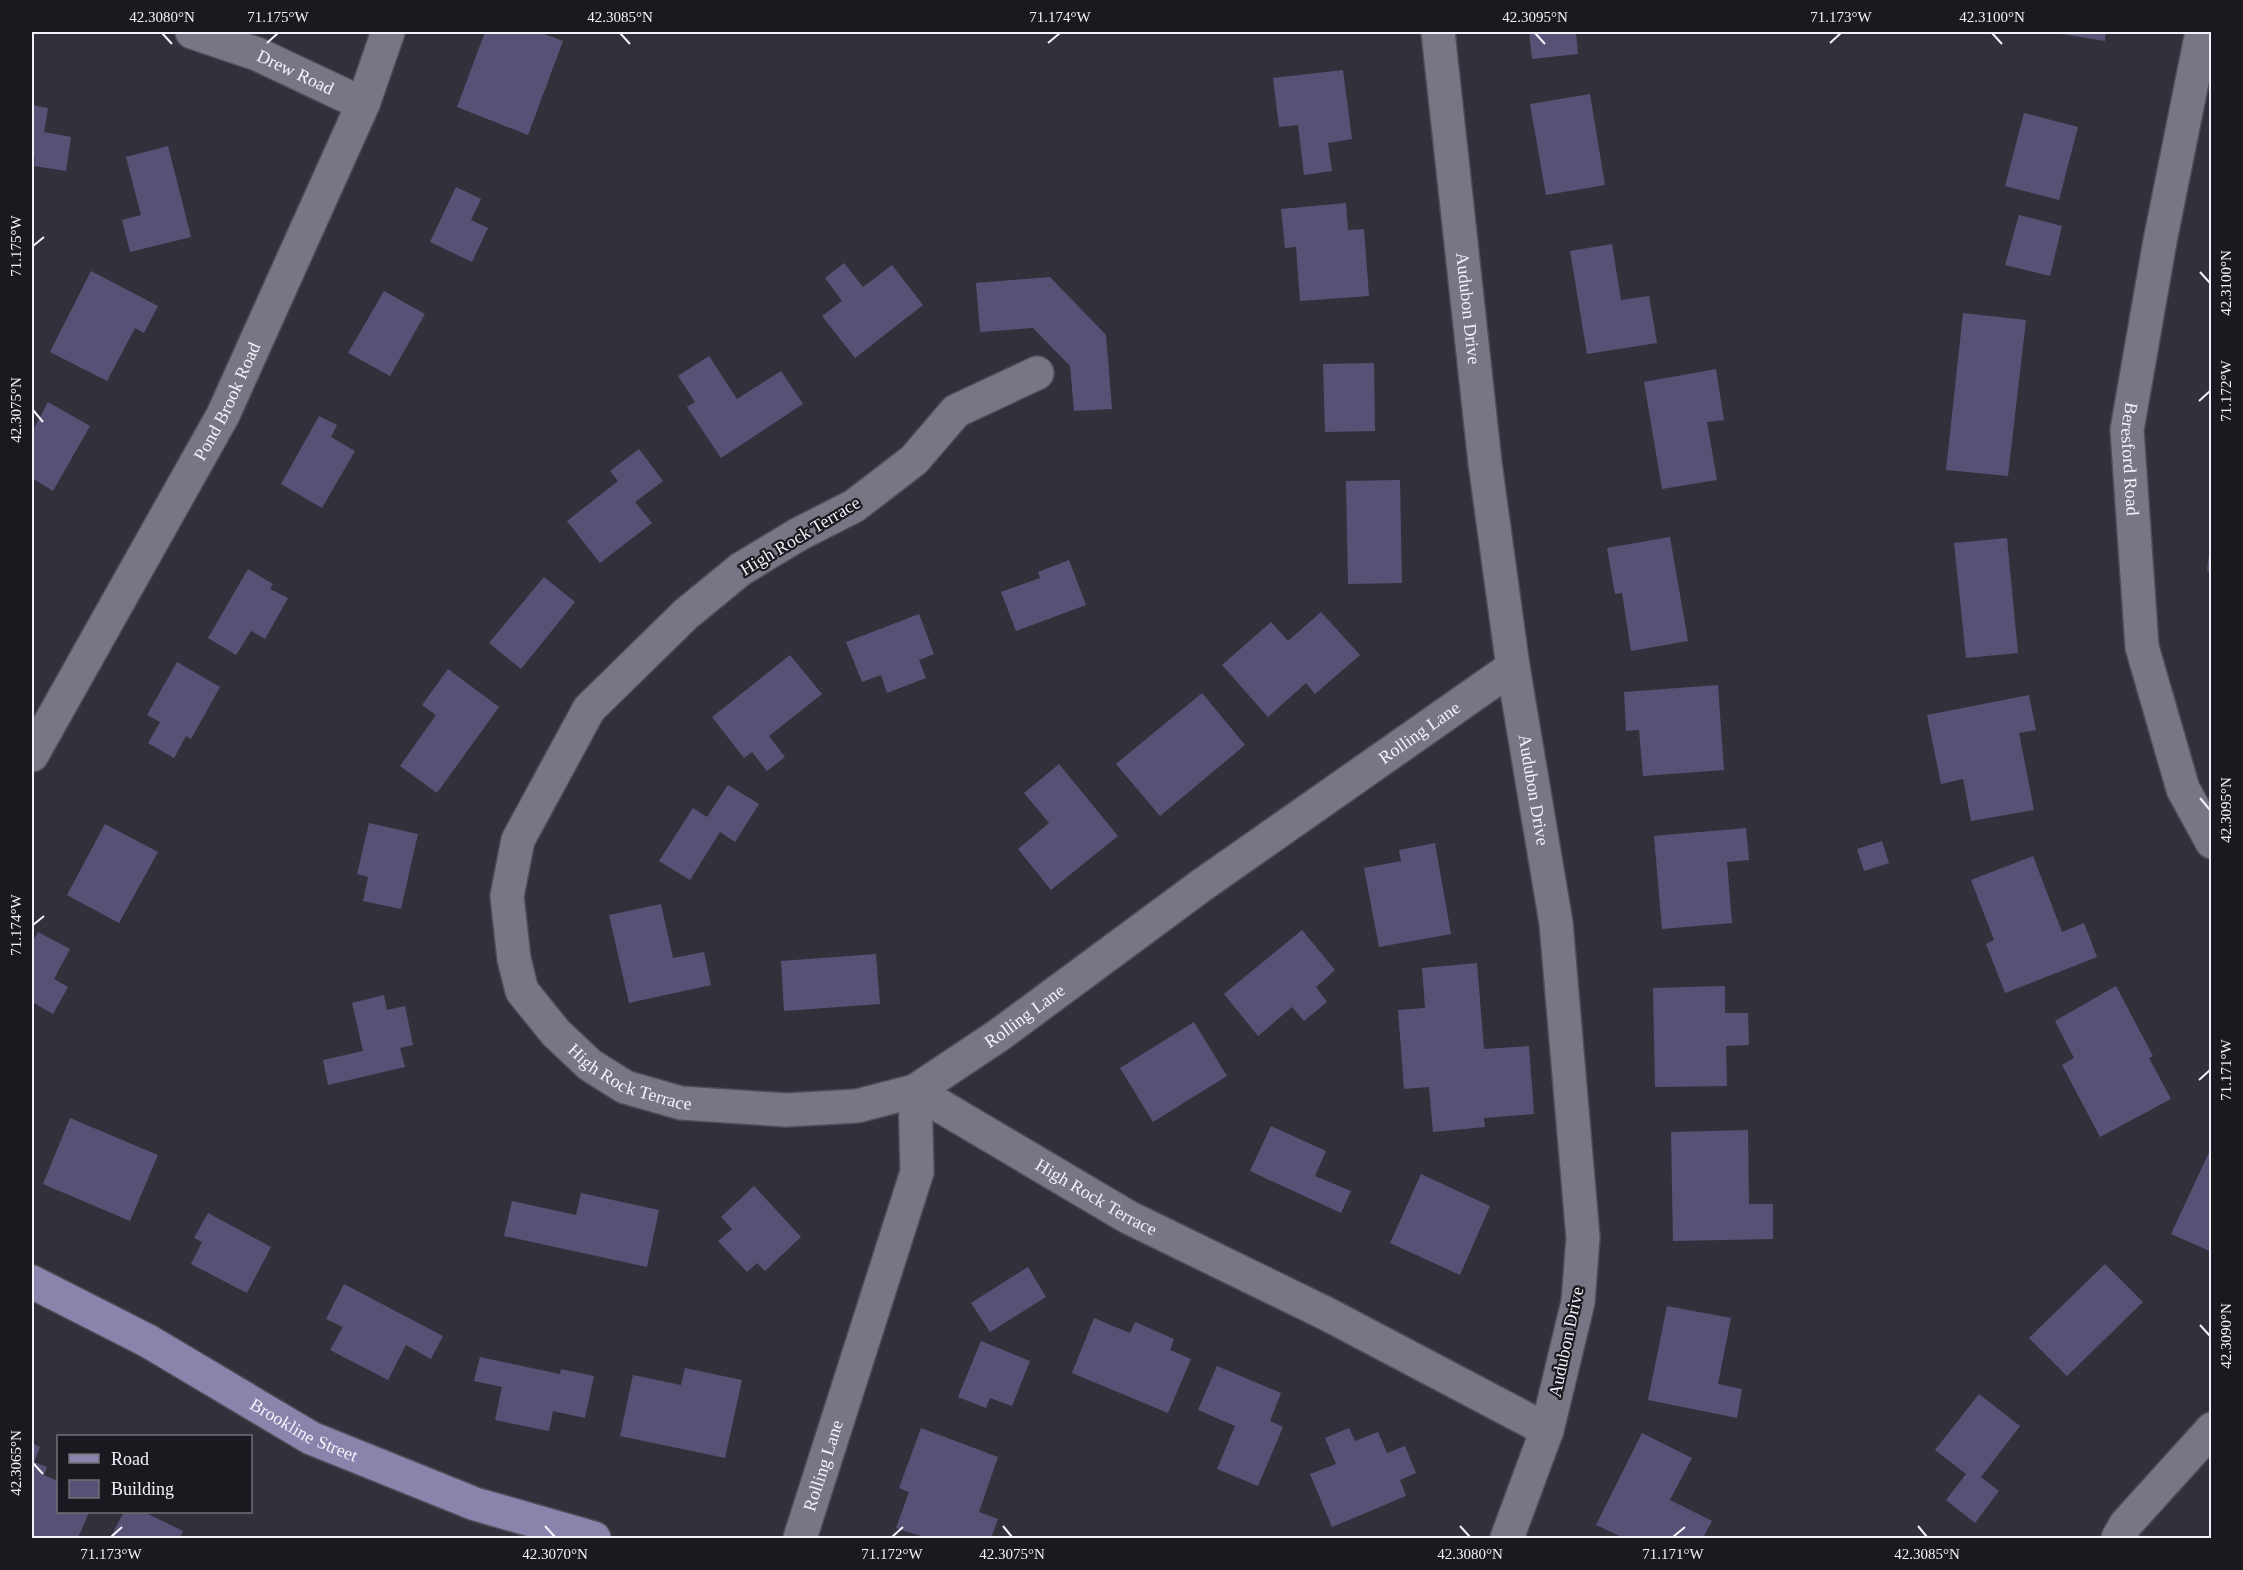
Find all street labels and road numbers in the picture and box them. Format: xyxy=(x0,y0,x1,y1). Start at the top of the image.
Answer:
street label: Drew Road xyxy=(254,45,337,99)
street label: Audubon Drive xyxy=(1452,251,1484,365)
street label: Pond Brook Road xyxy=(190,339,264,464)
street label: Beresford Road xyxy=(2117,401,2143,516)
street label: High Rock Terrace xyxy=(736,492,864,580)
street label: Rolling Lane xyxy=(1375,697,1464,768)
street label: Audubon Drive xyxy=(1514,733,1553,847)
street label: Rolling Lane xyxy=(981,980,1069,1052)
street label: High Rock Terrace xyxy=(564,1040,692,1114)
street label: High Rock Terrace xyxy=(1032,1155,1160,1240)
street label: Audubon Drive xyxy=(1545,1285,1587,1399)
street label: Brookline Street xyxy=(246,1394,361,1466)
street label: Rolling Lane xyxy=(799,1418,847,1514)

